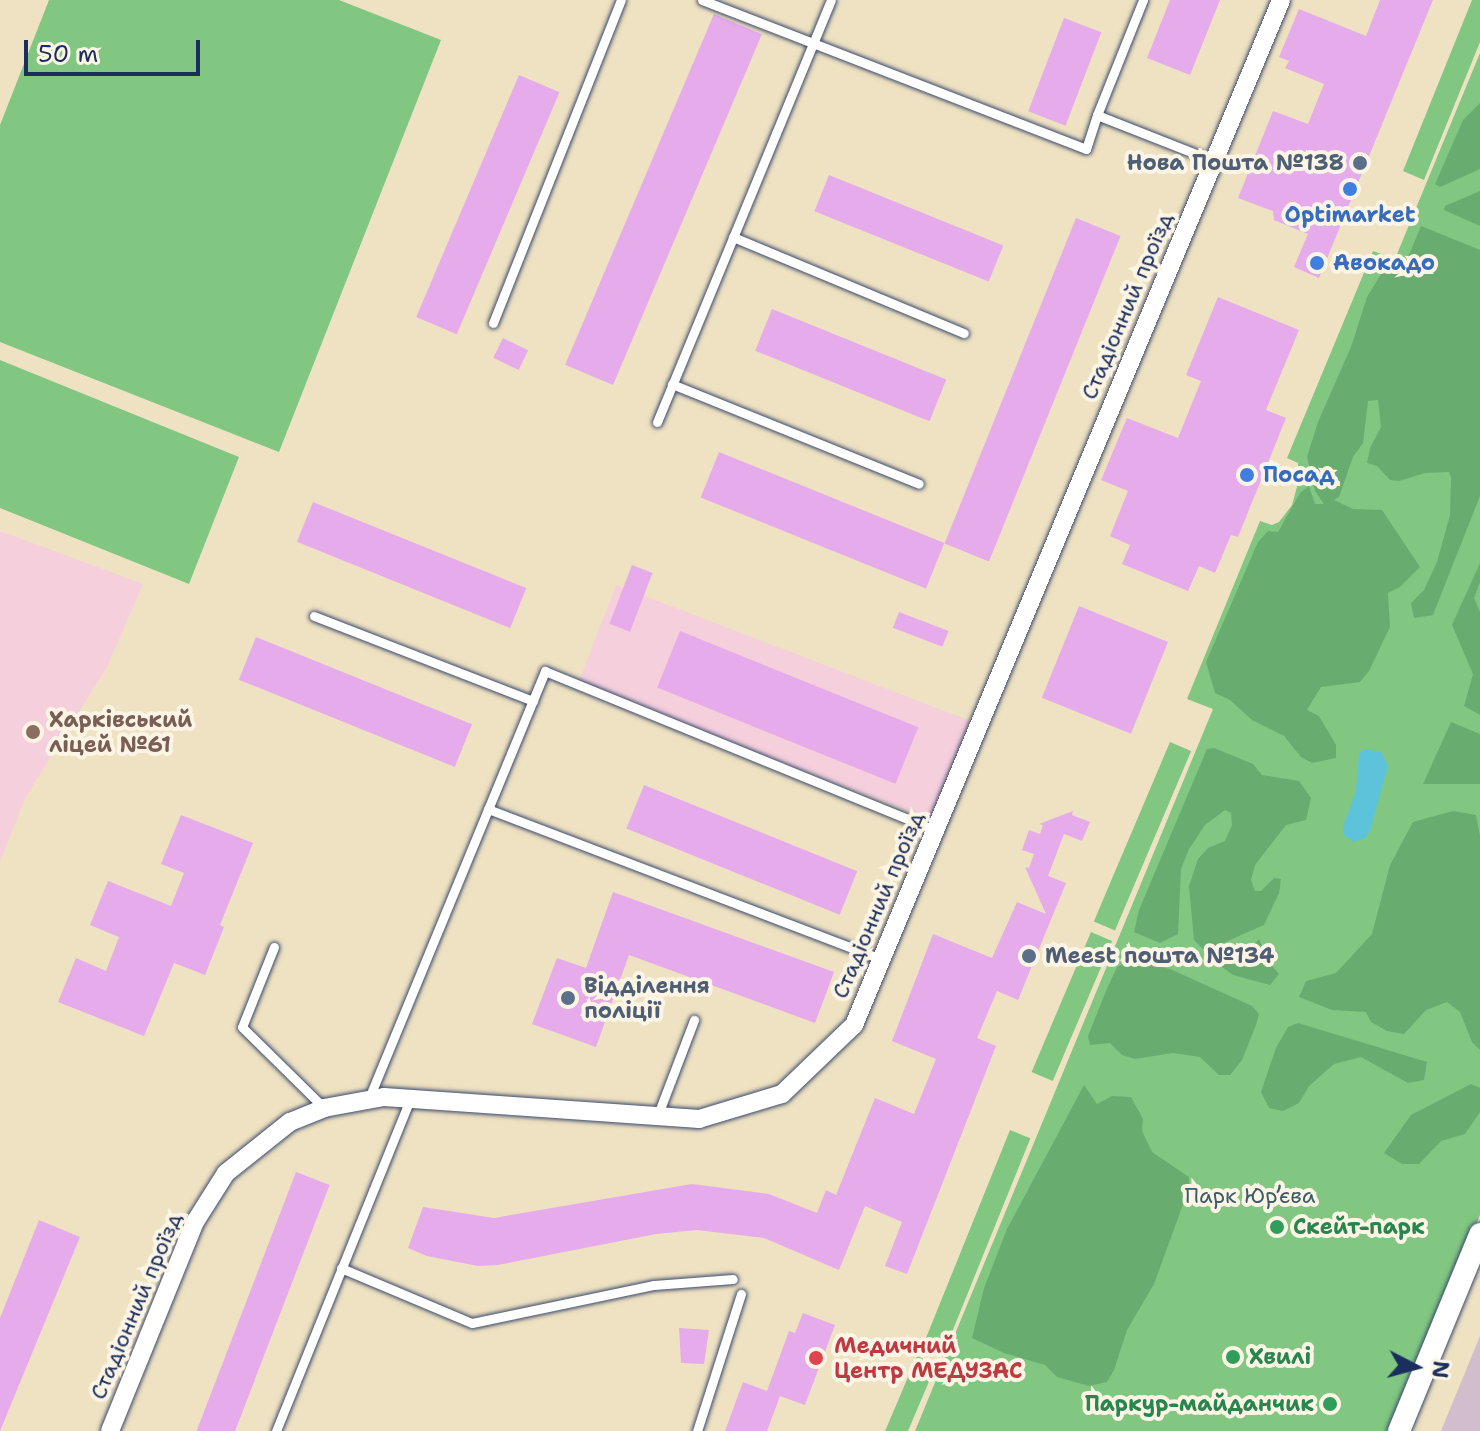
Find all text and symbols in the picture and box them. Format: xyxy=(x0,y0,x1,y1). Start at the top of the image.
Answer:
scale bar xyxy=(28,24,204,74)
text: 50 m xyxy=(38,38,98,70)
place label: Нова Пошта №138 xyxy=(1127,150,1344,176)
marker: Нова Пошта №138 xyxy=(1351,154,1369,172)
marker: Optimarket xyxy=(1341,180,1359,198)
place label: Optimarket xyxy=(1285,202,1415,228)
street label: Стадіонний проїзд xyxy=(1076,209,1178,403)
place label: Авокадо xyxy=(1333,250,1435,276)
marker: Авокадо xyxy=(1308,254,1326,272)
place label: Посад xyxy=(1263,462,1335,488)
marker: Посад xyxy=(1238,466,1256,484)
place label: Харківський ліцей №61 xyxy=(49,706,192,758)
marker: Харківський ліцей №61 xyxy=(24,723,42,741)
street label: Стадіонний проїзд xyxy=(827,808,929,1002)
place label: Meest пошта №134 xyxy=(1045,943,1274,969)
marker: Meest пошта №134 xyxy=(1020,947,1038,965)
place label: Відділення поліції xyxy=(584,972,710,1024)
marker: Відділення поліції xyxy=(559,989,577,1007)
park label: Парк Юр’єва xyxy=(1185,1183,1315,1209)
street label: Стадіонний проїзд xyxy=(85,1209,187,1403)
place label: Скейт-парк xyxy=(1293,1214,1425,1240)
marker: Скейт-парк xyxy=(1268,1218,1286,1236)
north arrow xyxy=(1376,1327,1456,1407)
place label: Медичний Центр МЕДУЗАС xyxy=(834,1332,1023,1384)
place label: Хвилі xyxy=(1249,1344,1311,1370)
marker: Медичний Центр МЕДУЗАС xyxy=(805,1347,827,1369)
marker: Хвилі xyxy=(1224,1348,1242,1366)
text: N xyxy=(1425,1359,1456,1380)
place label: Паркур-майданчик xyxy=(1085,1391,1314,1417)
marker: Паркур-майданчик xyxy=(1321,1395,1339,1413)

